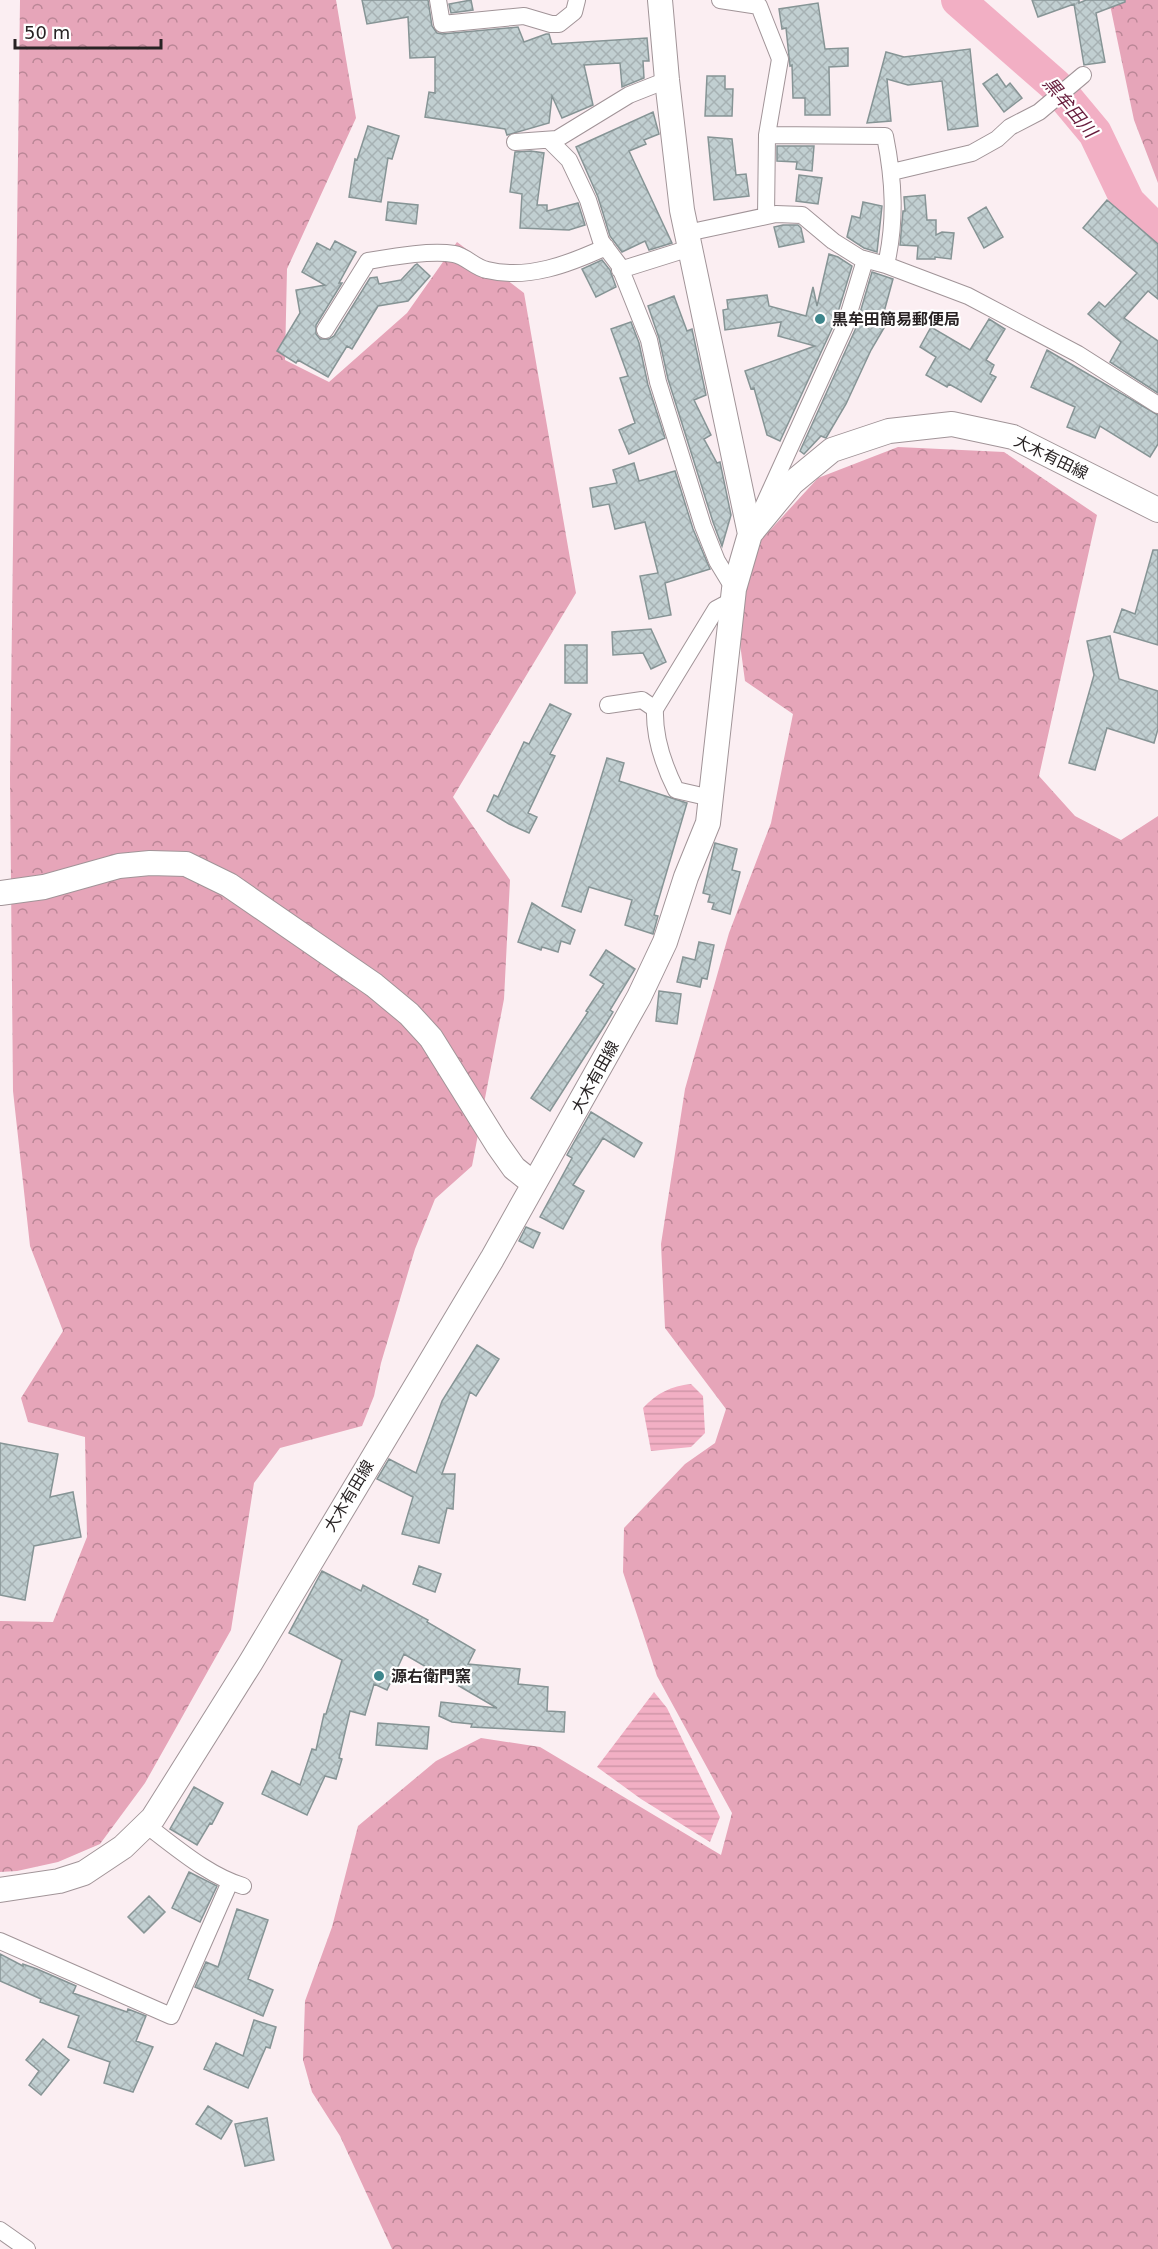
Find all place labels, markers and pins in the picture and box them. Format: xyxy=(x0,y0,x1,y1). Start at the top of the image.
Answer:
place label: 黒牟田簡易郵便局 xyxy=(832,310,960,329)
marker: 黒牟田簡易郵便局 xyxy=(813,312,827,326)
place label: 源右衛門窯 xyxy=(391,1667,471,1686)
marker: 源右衛門窯 xyxy=(372,1669,386,1683)

